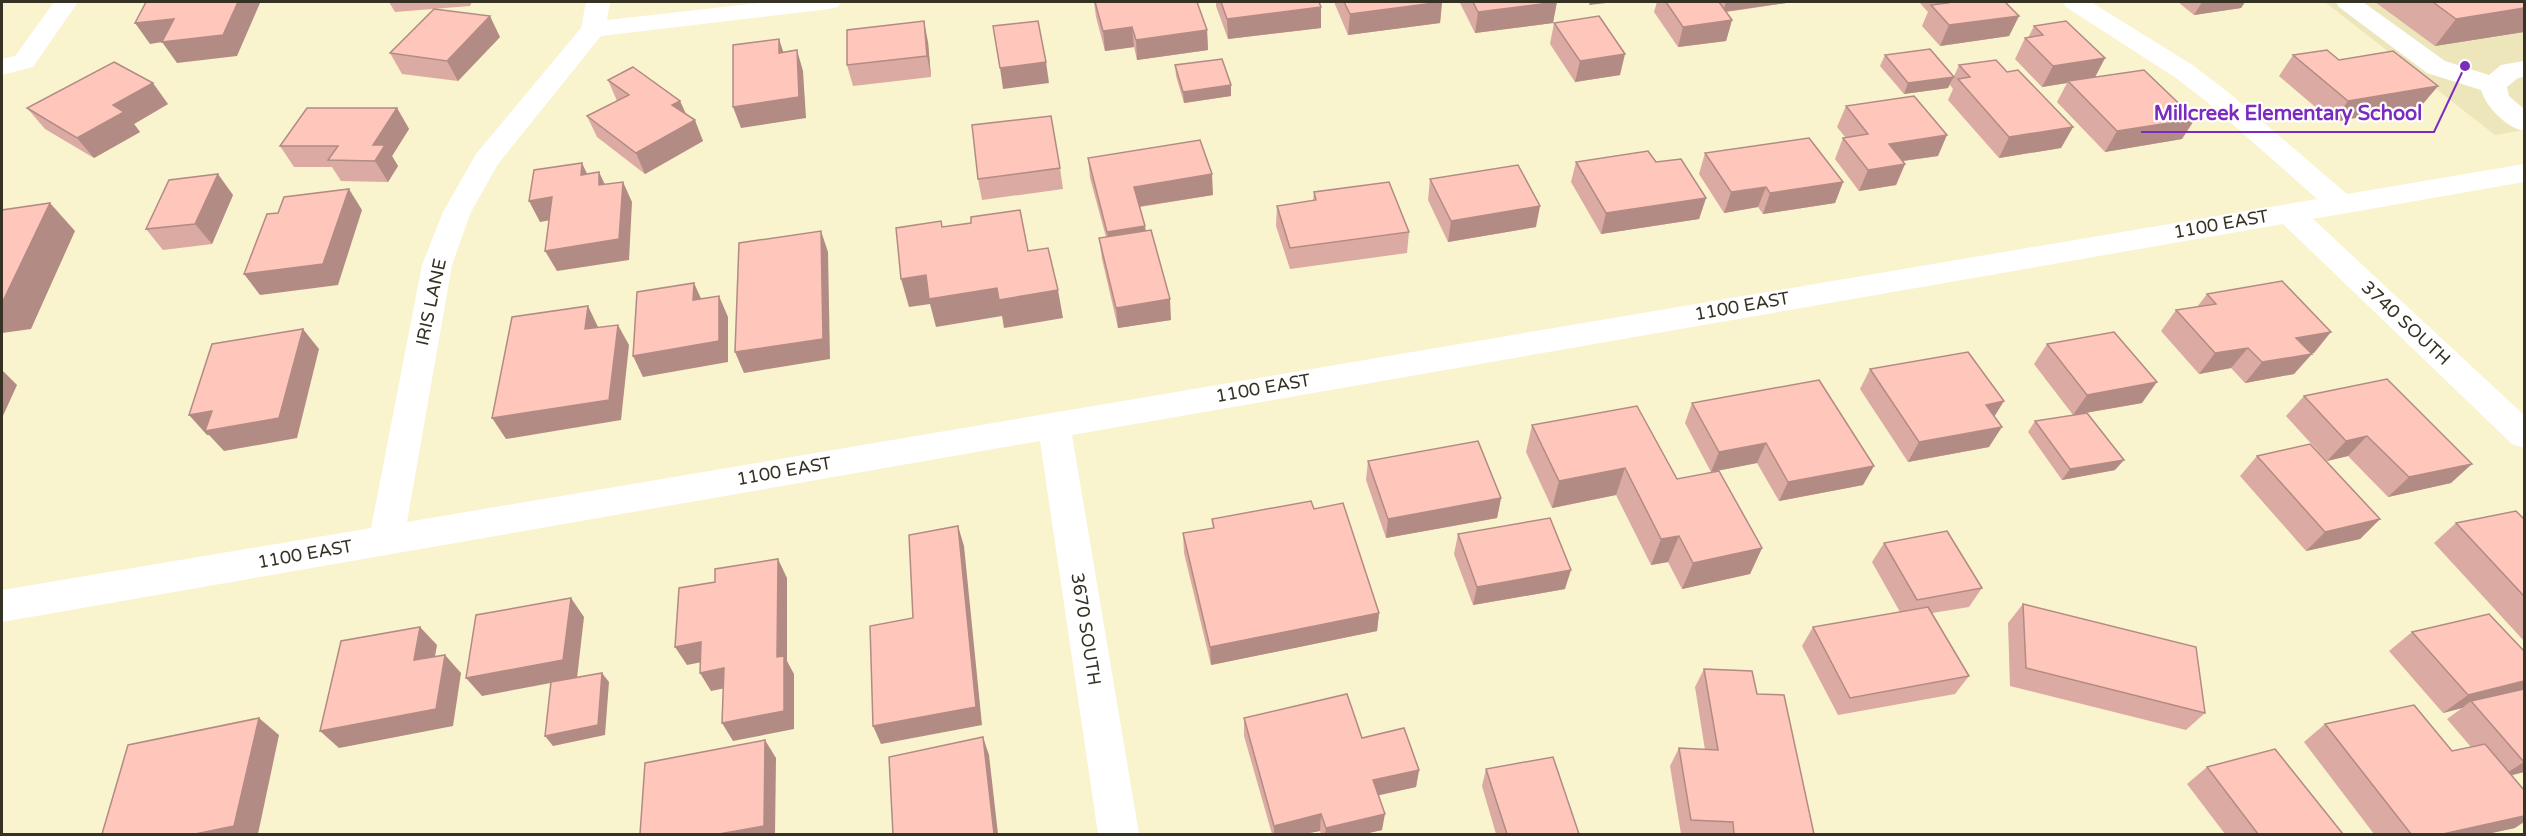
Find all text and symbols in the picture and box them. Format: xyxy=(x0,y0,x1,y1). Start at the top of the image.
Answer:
callout: Millcreek Elementary School xyxy=(2141,94,2434,132)
text: Millcreek Elementary School xyxy=(2154,102,2422,126)
street label: 1100 EAST xyxy=(2172,205,2270,243)
street label: IRIS LANE xyxy=(411,257,451,347)
street label: 3740 SOUTH xyxy=(2357,276,2455,370)
street label: 1100 EAST xyxy=(1693,287,1791,325)
street label: 1100 EAST xyxy=(1214,369,1312,407)
street label: 1100 EAST xyxy=(735,452,833,490)
street label: 1100 EAST xyxy=(256,535,354,573)
street label: 3670 SOUTH xyxy=(1066,571,1106,687)

